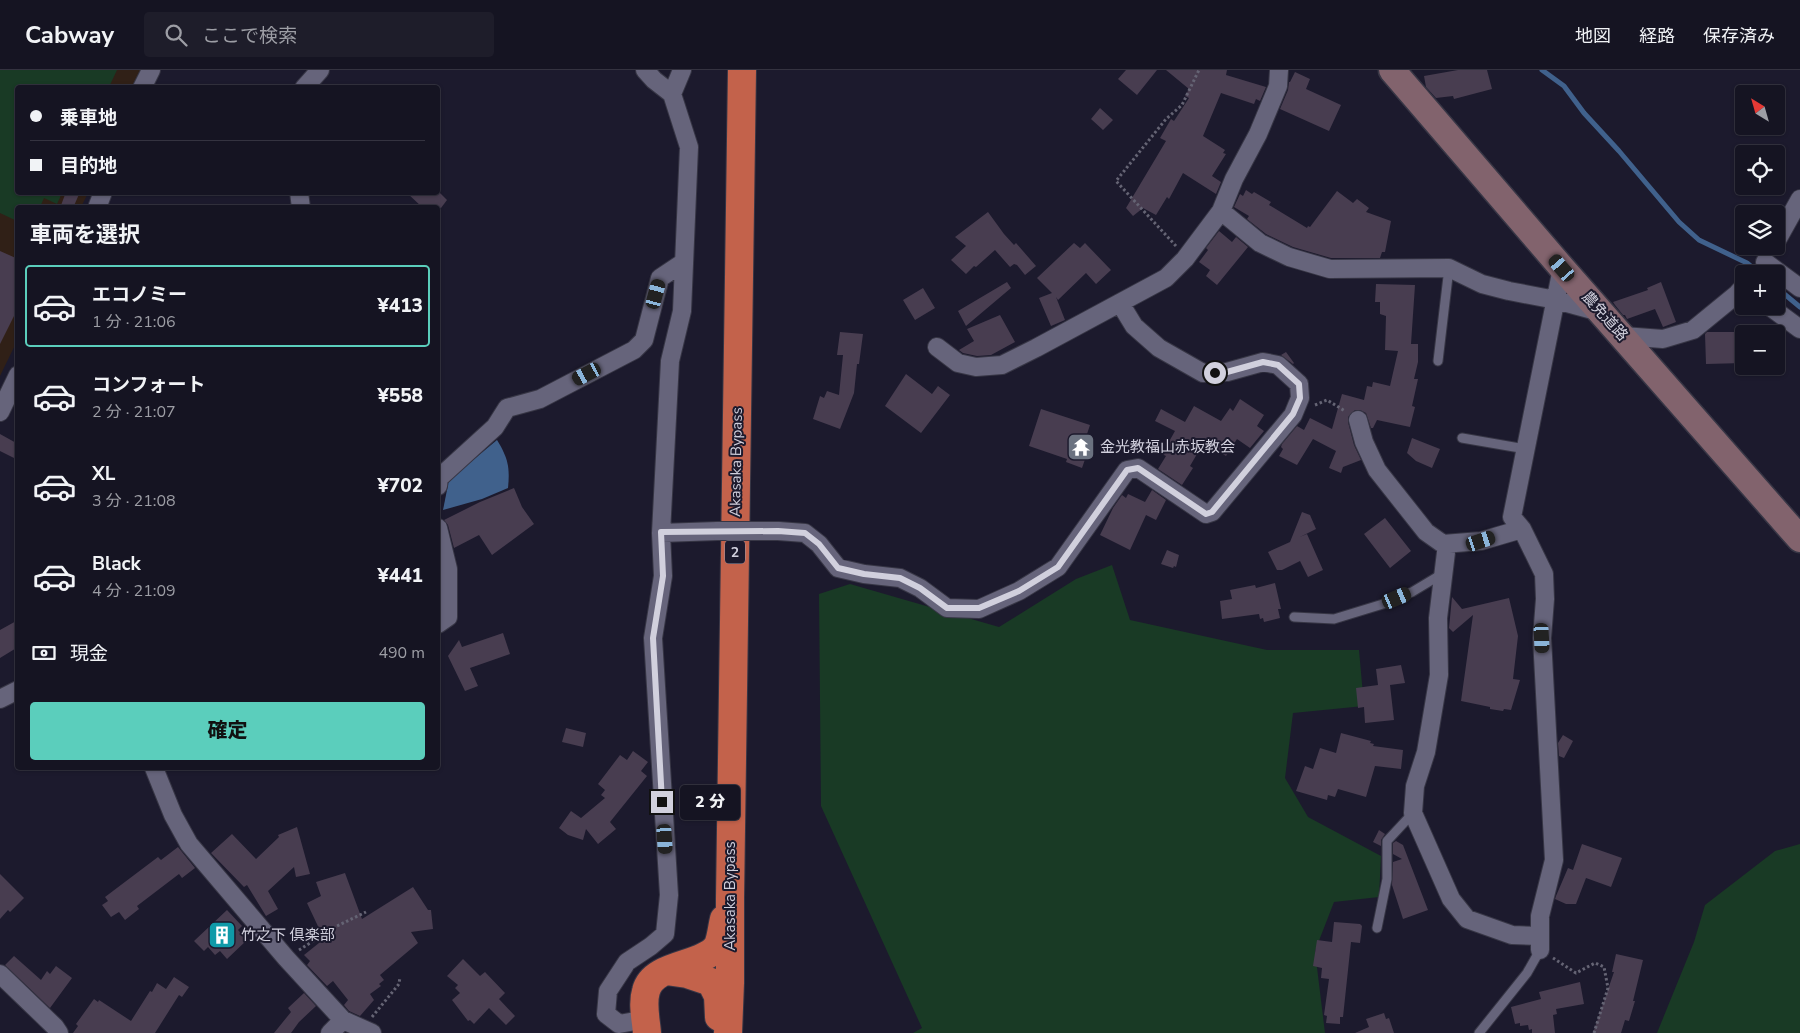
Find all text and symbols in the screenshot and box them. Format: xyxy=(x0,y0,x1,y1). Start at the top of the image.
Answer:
search box xyxy=(144,12,494,57)
text: Cabway xyxy=(25,19,114,51)
icon: search xyxy=(162,21,190,49)
text: ここで検索 xyxy=(202,23,297,49)
text: 地図 xyxy=(1575,24,1611,48)
text: 経路 xyxy=(1639,24,1675,48)
text: 保存済み xyxy=(1703,24,1775,48)
north arrow xyxy=(1735,85,1785,135)
map controls xyxy=(1735,85,1785,375)
text: 乗車地 xyxy=(60,105,117,131)
button: locate xyxy=(1735,145,1785,195)
text: 目的地 xyxy=(60,153,117,179)
button: layers xyxy=(1735,205,1785,255)
text: 車両を選択 xyxy=(30,220,140,250)
car xyxy=(1546,252,1577,284)
button: + xyxy=(1735,265,1785,315)
car xyxy=(644,278,667,310)
text: エコノミー xyxy=(92,282,187,308)
icon: car xyxy=(32,284,77,329)
street label: 農免道路 xyxy=(1577,287,1633,345)
text: ¥413 xyxy=(377,293,423,319)
text: 1 分 · 21:06 xyxy=(92,311,176,333)
button: − xyxy=(1735,325,1785,375)
car xyxy=(570,360,603,388)
route start xyxy=(1204,362,1226,384)
text: コンフォート xyxy=(92,372,205,398)
icon: car xyxy=(32,374,77,419)
text: ¥558 xyxy=(377,383,423,409)
text: 2 分 · 21:07 xyxy=(92,401,176,423)
street label: Akasaka Bypass xyxy=(725,407,747,517)
temple icon: 金光教福山赤坂教会 xyxy=(1066,432,1096,462)
place label: 金光教福山赤坂教会 xyxy=(1100,437,1235,457)
text: XL xyxy=(92,461,115,487)
icon: car xyxy=(32,464,77,509)
text: ¥702 xyxy=(377,473,423,499)
text: 3 分 · 21:08 xyxy=(92,490,176,512)
car xyxy=(1464,529,1497,553)
road number: 2 xyxy=(725,541,745,564)
text: Black xyxy=(92,551,141,577)
icon: car xyxy=(32,554,77,599)
text: ¥441 xyxy=(377,563,423,589)
text: 4 分 · 21:09 xyxy=(92,580,176,602)
car xyxy=(1380,585,1413,611)
car xyxy=(1533,623,1550,653)
icon: cash xyxy=(30,639,58,667)
text: 現金 xyxy=(70,641,108,667)
text: 490 m xyxy=(378,642,425,664)
button: 確定 xyxy=(30,702,425,760)
callout: 2 分 xyxy=(680,784,740,820)
route end xyxy=(651,791,673,813)
text: 2 分 xyxy=(695,791,725,813)
car xyxy=(656,824,673,854)
street label: Akasaka Bypass xyxy=(720,841,740,951)
building icon: 竹之下 倶楽部 xyxy=(207,920,237,950)
place label: 竹之下 倶楽部 xyxy=(241,925,335,945)

